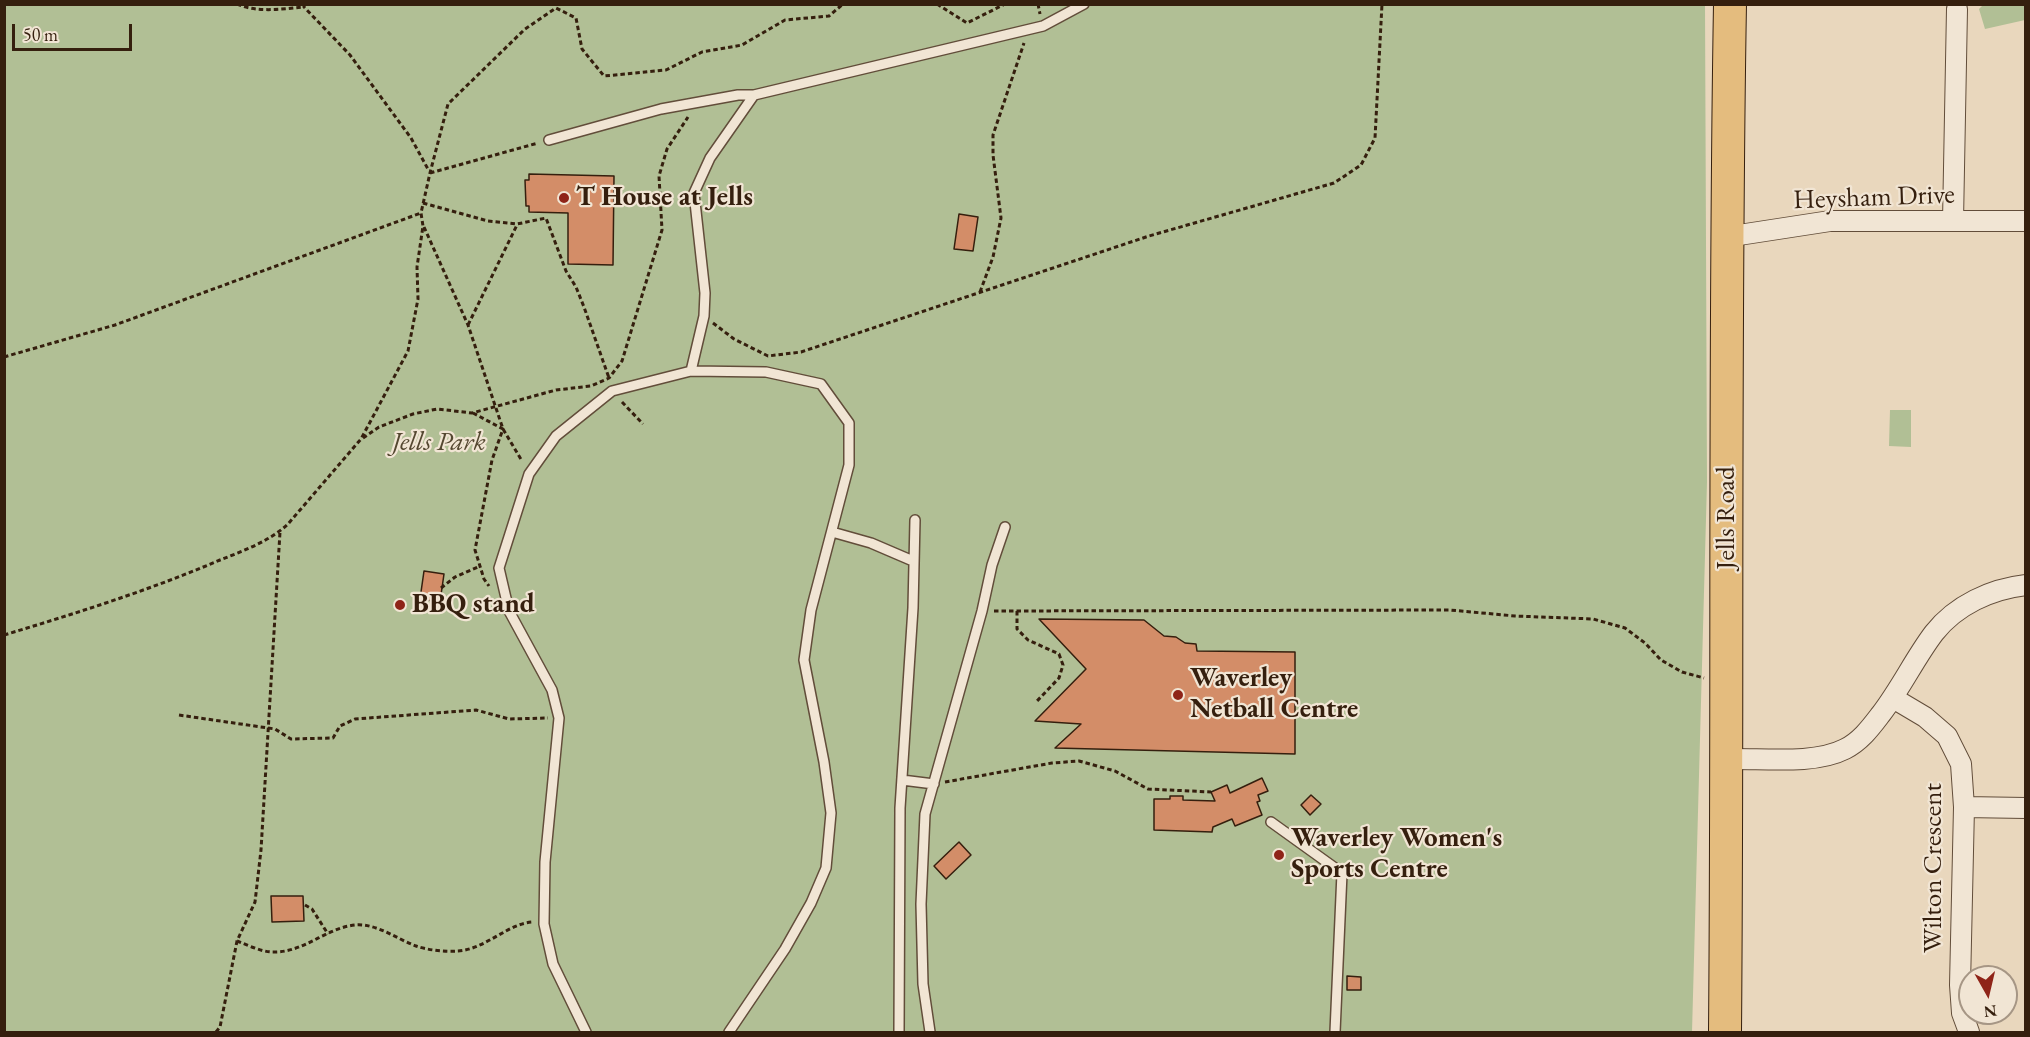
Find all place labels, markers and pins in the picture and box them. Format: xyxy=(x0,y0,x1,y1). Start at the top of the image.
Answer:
place label: T House at Jells xyxy=(576,182,753,214)
marker: T House at Jells xyxy=(557,191,571,205)
place label: BBQ stand xyxy=(412,589,535,621)
marker: BBQ stand xyxy=(393,598,407,612)
place label: Waverley Netball Centre xyxy=(1190,663,1358,726)
marker: Waverley Netball Centre xyxy=(1171,688,1185,702)
place label: Waverley Women's Sports Centre xyxy=(1291,823,1502,886)
marker: Waverley Women's Sports Centre xyxy=(1272,848,1286,862)

